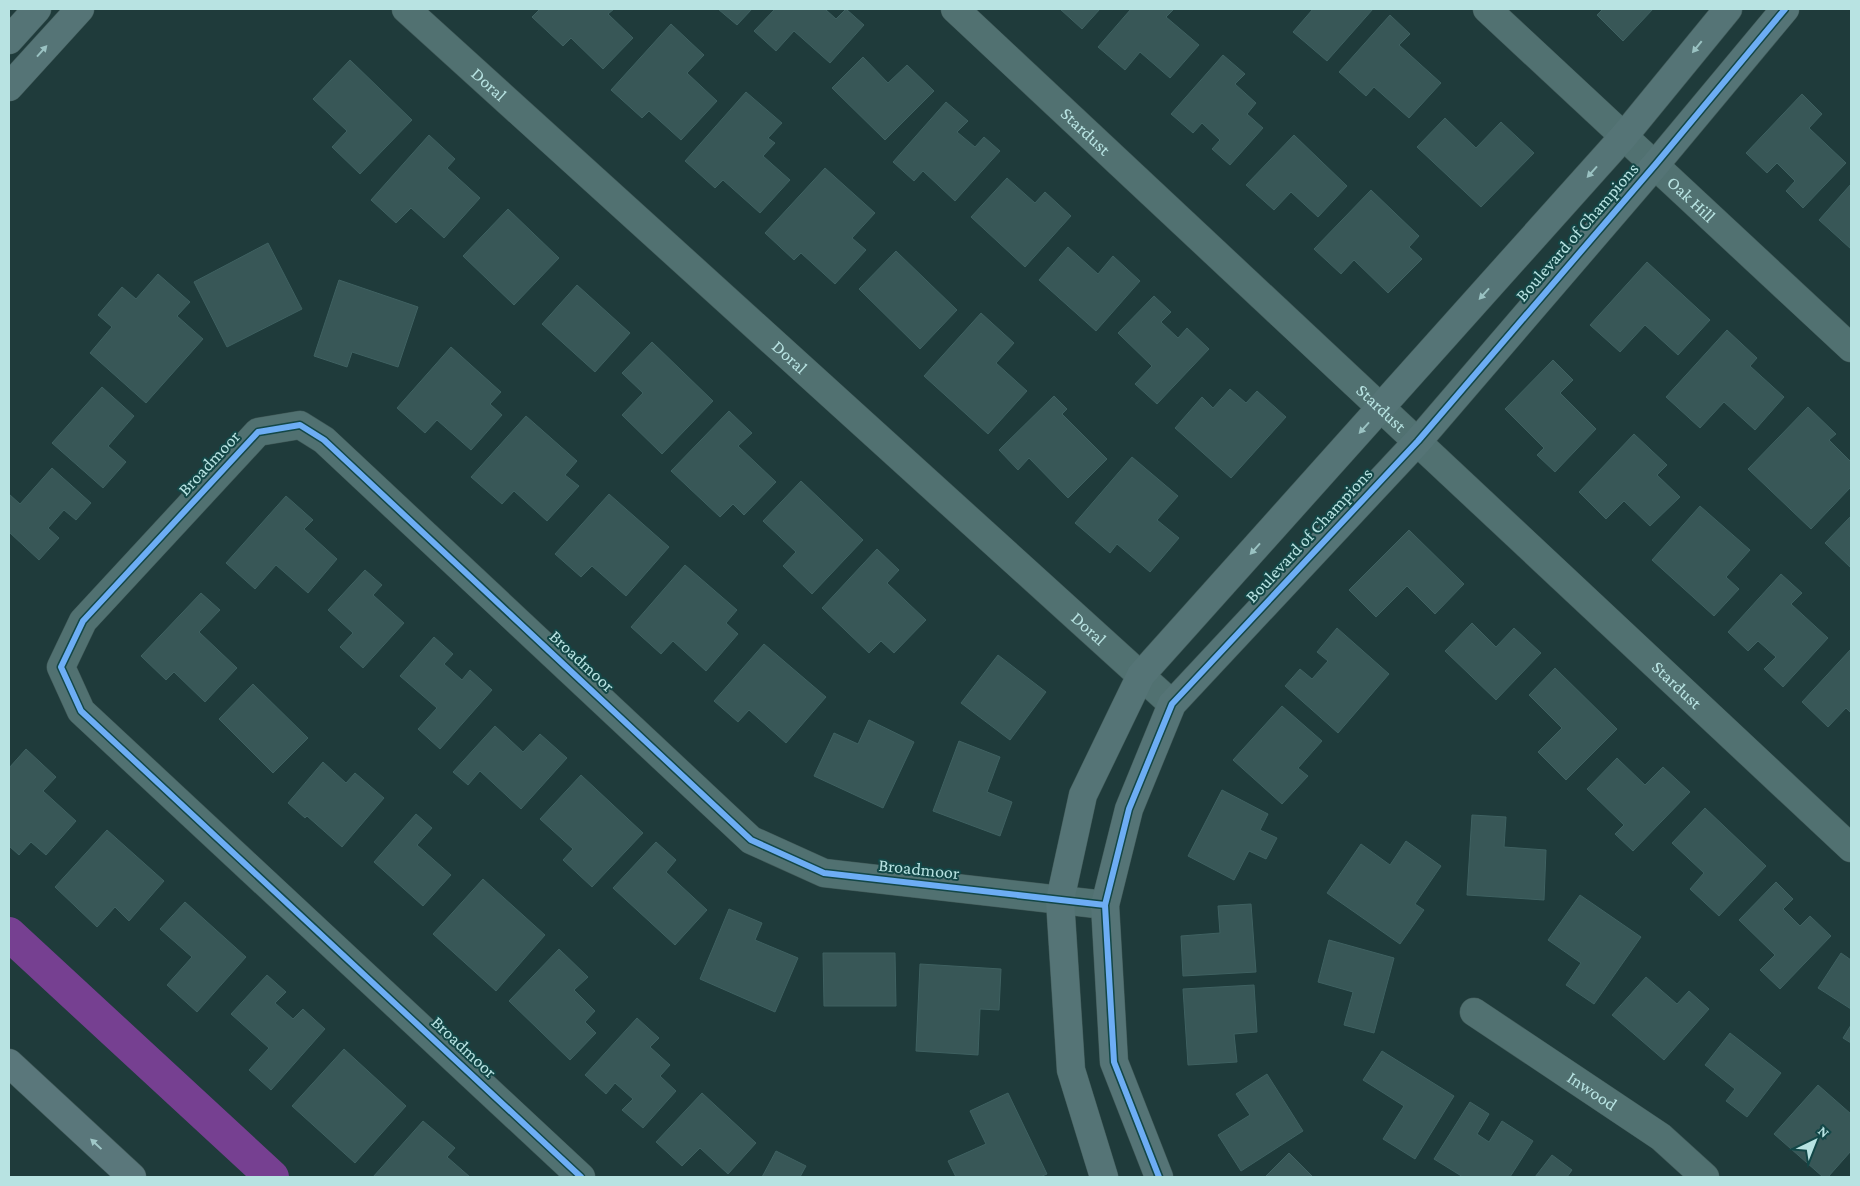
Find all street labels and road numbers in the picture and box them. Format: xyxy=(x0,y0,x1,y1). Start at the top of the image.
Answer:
street label: Doral xyxy=(467,63,511,105)
street label: Stardust xyxy=(1057,103,1115,160)
street label: Boulevard of Champions xyxy=(1511,159,1643,305)
street label: Oak Hill xyxy=(1663,172,1720,227)
street label: Doral xyxy=(768,336,811,378)
street label: Stardust xyxy=(1352,380,1411,437)
street label: Broadmoor xyxy=(174,426,244,500)
street label: Boulevard of Champions xyxy=(1241,464,1377,606)
street label: Doral xyxy=(1067,608,1111,650)
street label: Broadmoor xyxy=(545,626,619,696)
street label: Stardust xyxy=(1648,657,1707,714)
street label: Broadmoor xyxy=(878,855,961,883)
street label: Broadmoor xyxy=(427,1012,501,1082)
street label: Inwood xyxy=(1563,1067,1621,1115)

